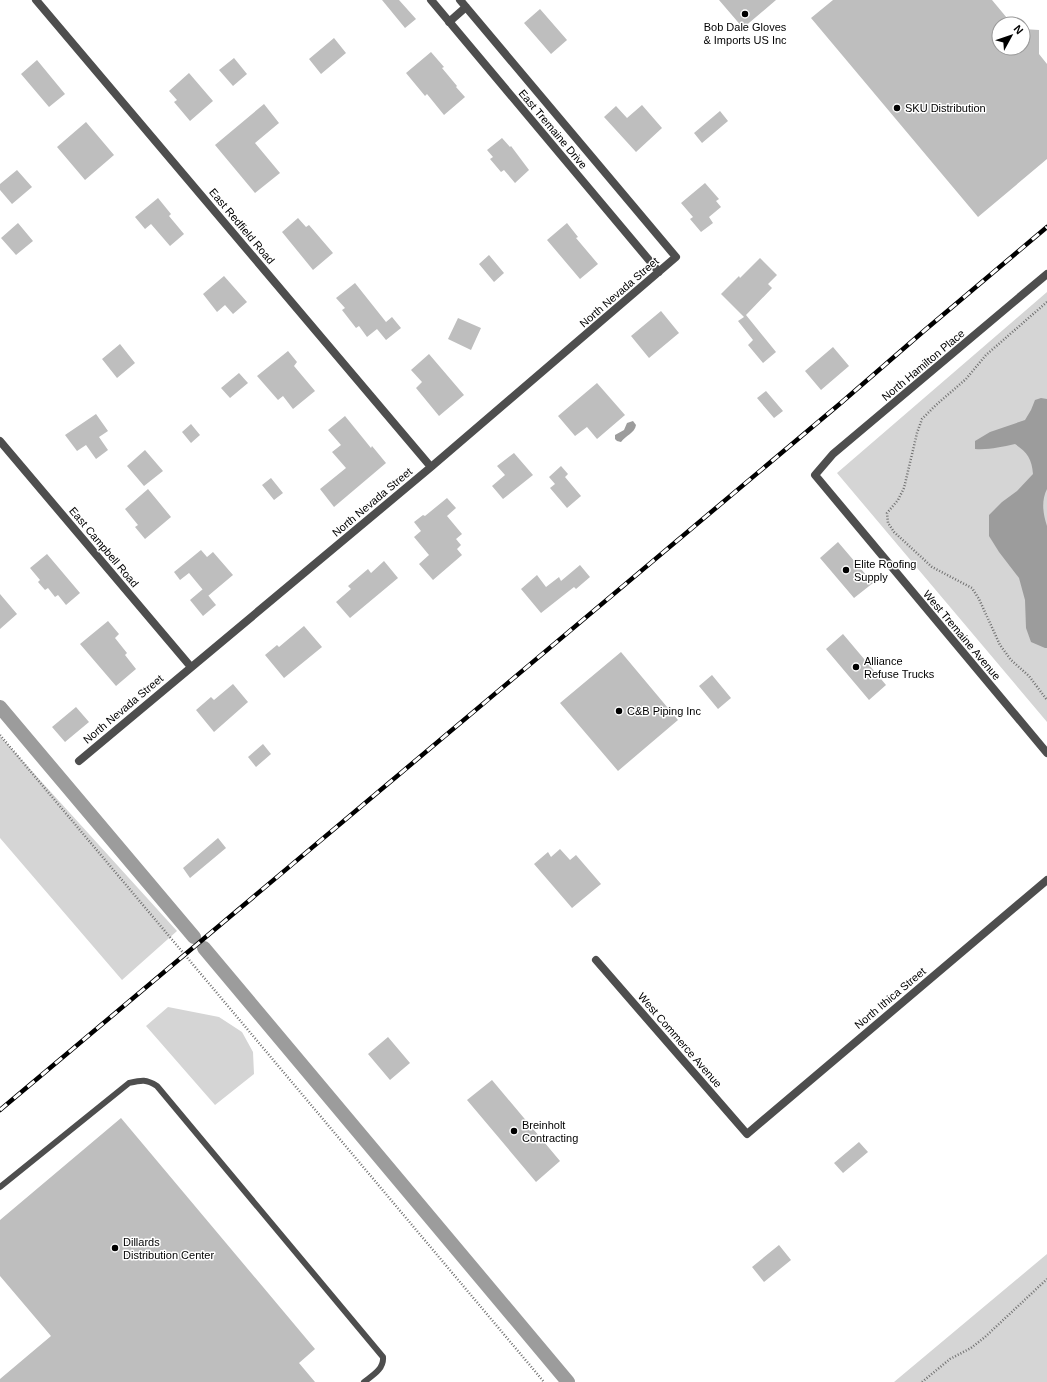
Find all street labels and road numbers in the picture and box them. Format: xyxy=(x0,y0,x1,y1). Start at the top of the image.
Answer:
street label: East Tremaine Drive xyxy=(516,87,590,171)
street label: East Redfield Road xyxy=(207,186,277,266)
street label: North Nevada Street xyxy=(577,255,661,329)
street label: North Hamilton Place xyxy=(879,327,967,403)
street label: North Nevada Street xyxy=(330,465,414,539)
street label: East Campbell Road xyxy=(67,504,141,590)
street label: West Tremaine Avenue xyxy=(921,588,1003,682)
street label: North Nevada Street xyxy=(81,672,165,746)
street label: North Ithica Street xyxy=(852,965,928,1031)
street label: West Commerce Avenue xyxy=(636,990,724,1090)

